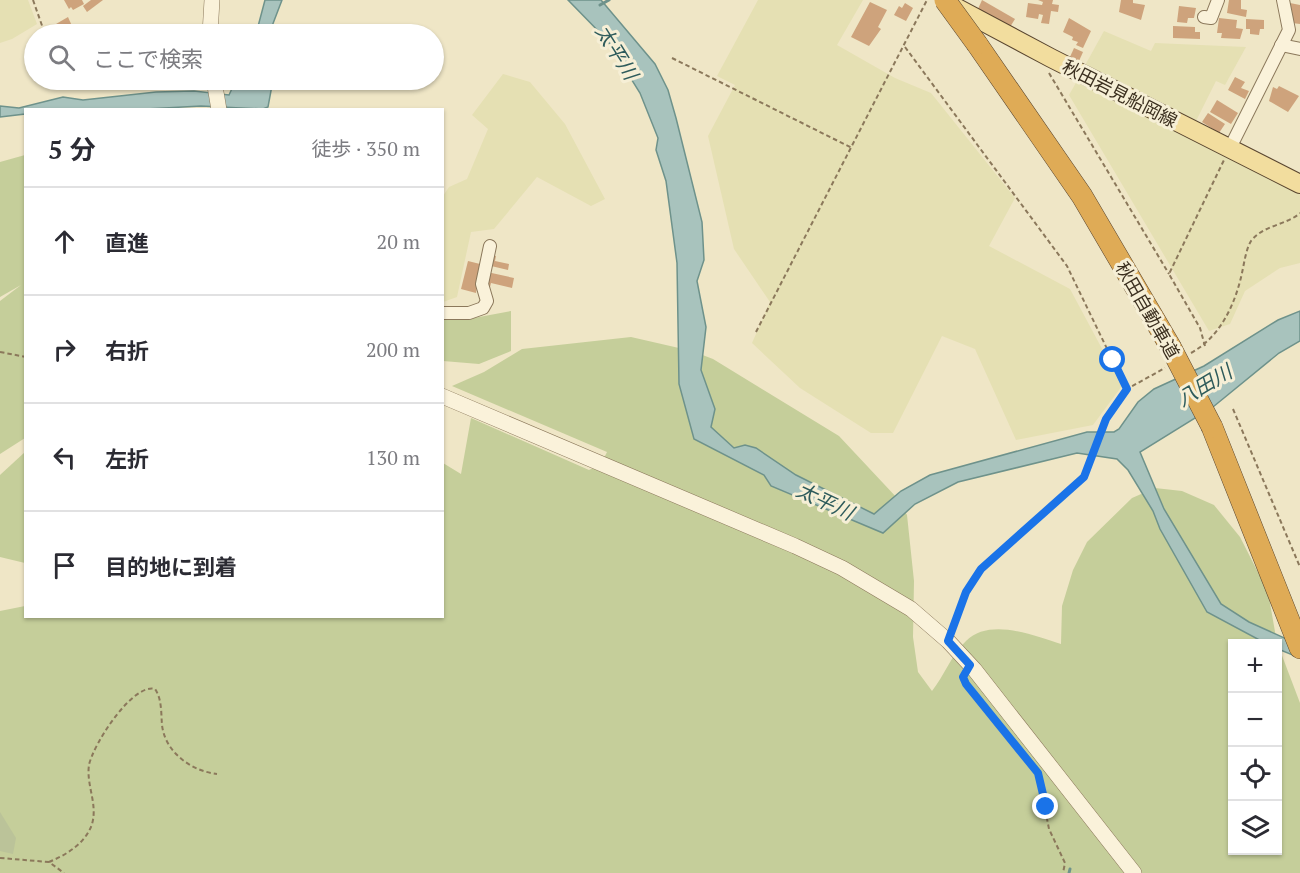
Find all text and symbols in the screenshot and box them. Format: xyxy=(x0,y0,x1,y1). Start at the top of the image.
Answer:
water label: 太平川 xyxy=(590,19,645,86)
search box xyxy=(24,24,444,90)
icon: search xyxy=(45,41,78,74)
text: ここで検索 xyxy=(93,44,203,73)
street label: 秋田岩見船岡線 xyxy=(1058,54,1182,132)
text: 5 分 xyxy=(48,132,96,166)
text: 徒歩 · 350 m xyxy=(311,135,420,162)
icon: ahead xyxy=(48,225,81,258)
text: 直進 xyxy=(105,228,149,257)
text: 20 m xyxy=(377,228,420,255)
street label: 秋田自動車道 xyxy=(1111,257,1185,363)
icon: right xyxy=(48,333,81,366)
text: 右折 xyxy=(105,336,149,365)
text: 200 m xyxy=(366,336,420,363)
route start xyxy=(1099,346,1125,372)
water label: 八田川 xyxy=(1171,357,1238,412)
icon: left xyxy=(48,441,81,474)
text: 左折 xyxy=(105,444,149,473)
text: 130 m xyxy=(366,444,420,471)
water label: 太平川 xyxy=(792,476,860,527)
icon: arrive xyxy=(48,549,81,582)
text: 目的地に到着 xyxy=(105,552,237,581)
map controls xyxy=(1228,639,1282,855)
button: + xyxy=(1228,639,1282,693)
button: − xyxy=(1228,693,1282,747)
button: locate xyxy=(1228,747,1282,801)
route end xyxy=(1032,793,1058,819)
button: layers xyxy=(1228,801,1282,855)

